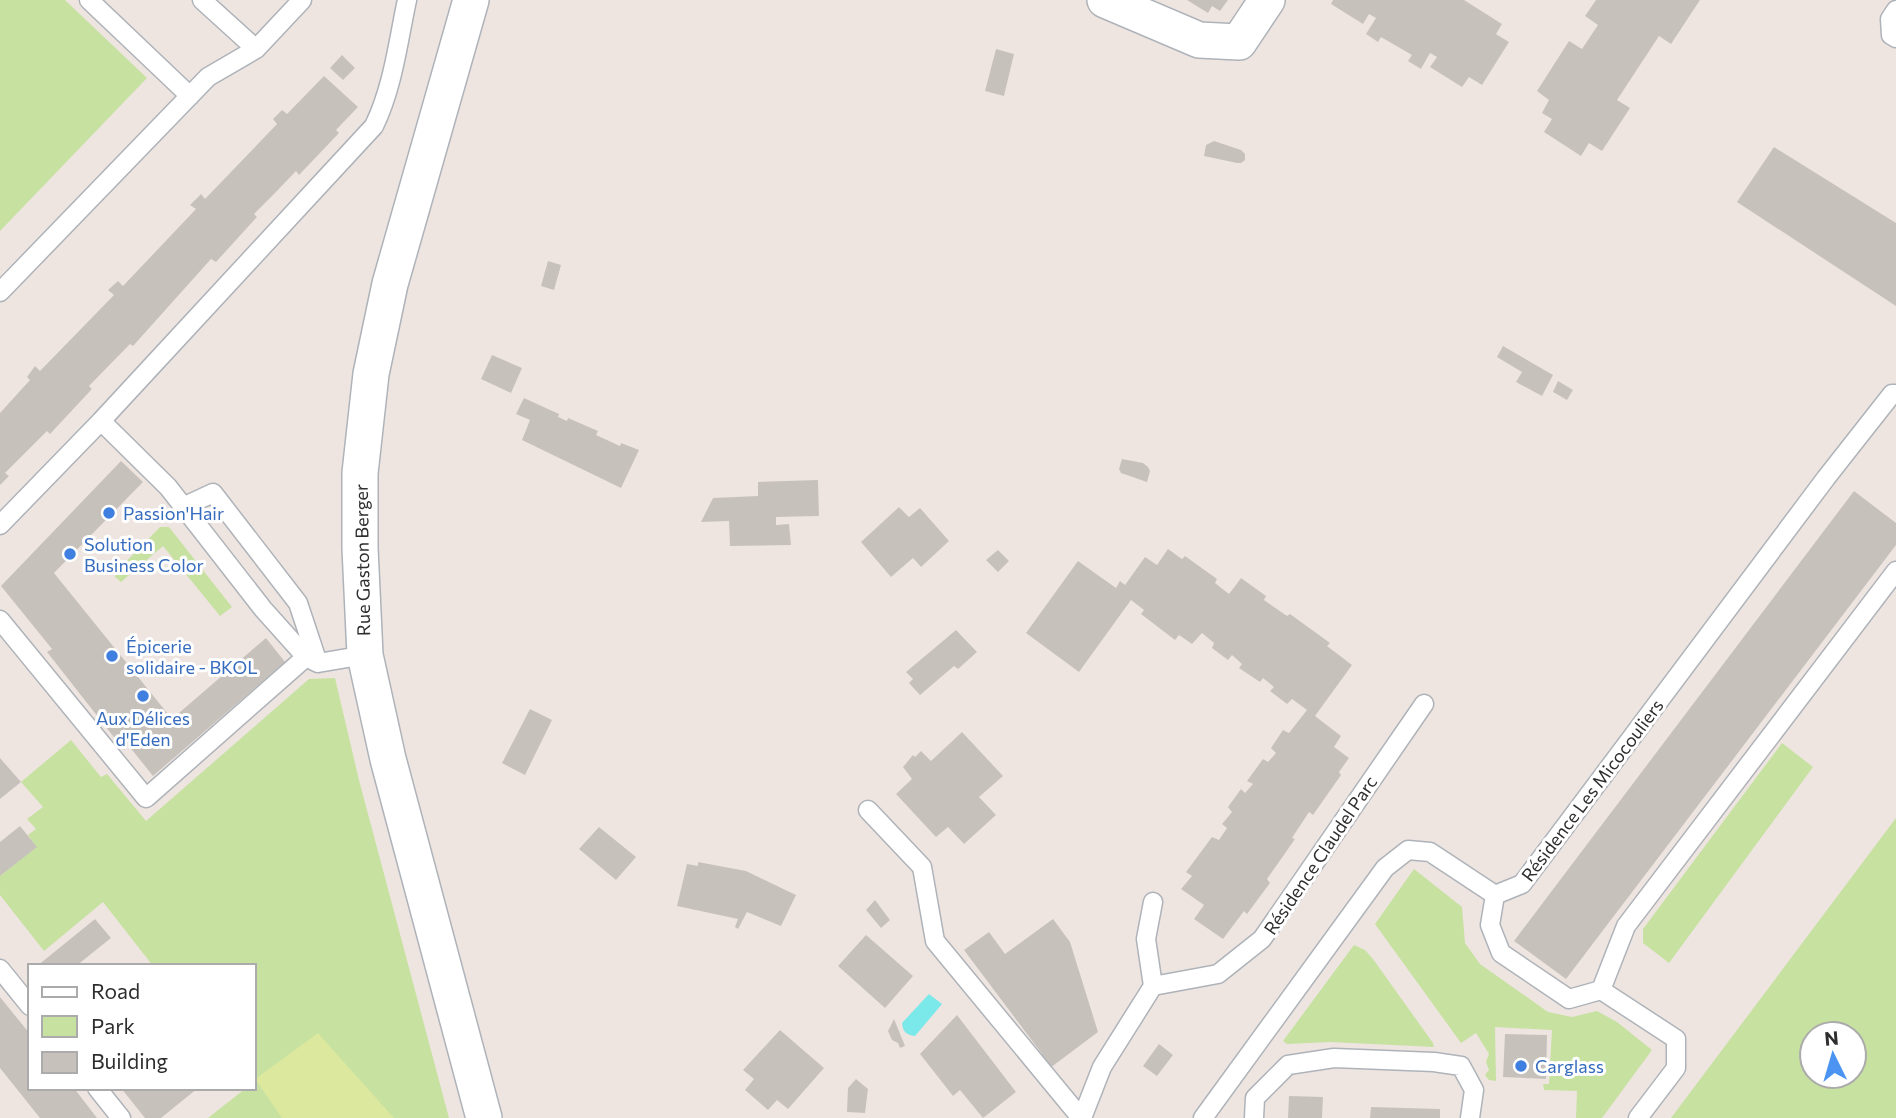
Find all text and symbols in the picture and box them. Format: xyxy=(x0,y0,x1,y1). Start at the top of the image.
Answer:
street label: Rue Gaston Berger xyxy=(350,484,374,636)
place label: Passion'Hair xyxy=(123,502,224,524)
marker: Passion'Hair xyxy=(101,505,117,521)
place label: Solution Business Color xyxy=(84,533,204,576)
marker: Solution Business Color xyxy=(62,546,78,562)
place label: Épicerie solidaire - BKOL xyxy=(126,635,258,678)
marker: Épicerie solidaire - BKOL xyxy=(104,648,120,664)
marker: Aux Délices d'Eden xyxy=(135,688,151,704)
street label: Résidence Les Micocouliers xyxy=(1516,695,1668,885)
place label: Aux Délices d'Eden xyxy=(96,707,190,750)
street label: Résidence Claudel Parc xyxy=(1259,771,1381,939)
legend xyxy=(28,964,256,1090)
text: Road xyxy=(91,978,140,1003)
text: Park xyxy=(91,1013,135,1038)
north arrow xyxy=(1798,1020,1868,1090)
text: N xyxy=(1823,1025,1840,1050)
text: Building xyxy=(91,1048,168,1073)
place label: Carglass xyxy=(1535,1055,1604,1077)
marker: Carglass xyxy=(1513,1058,1529,1074)

